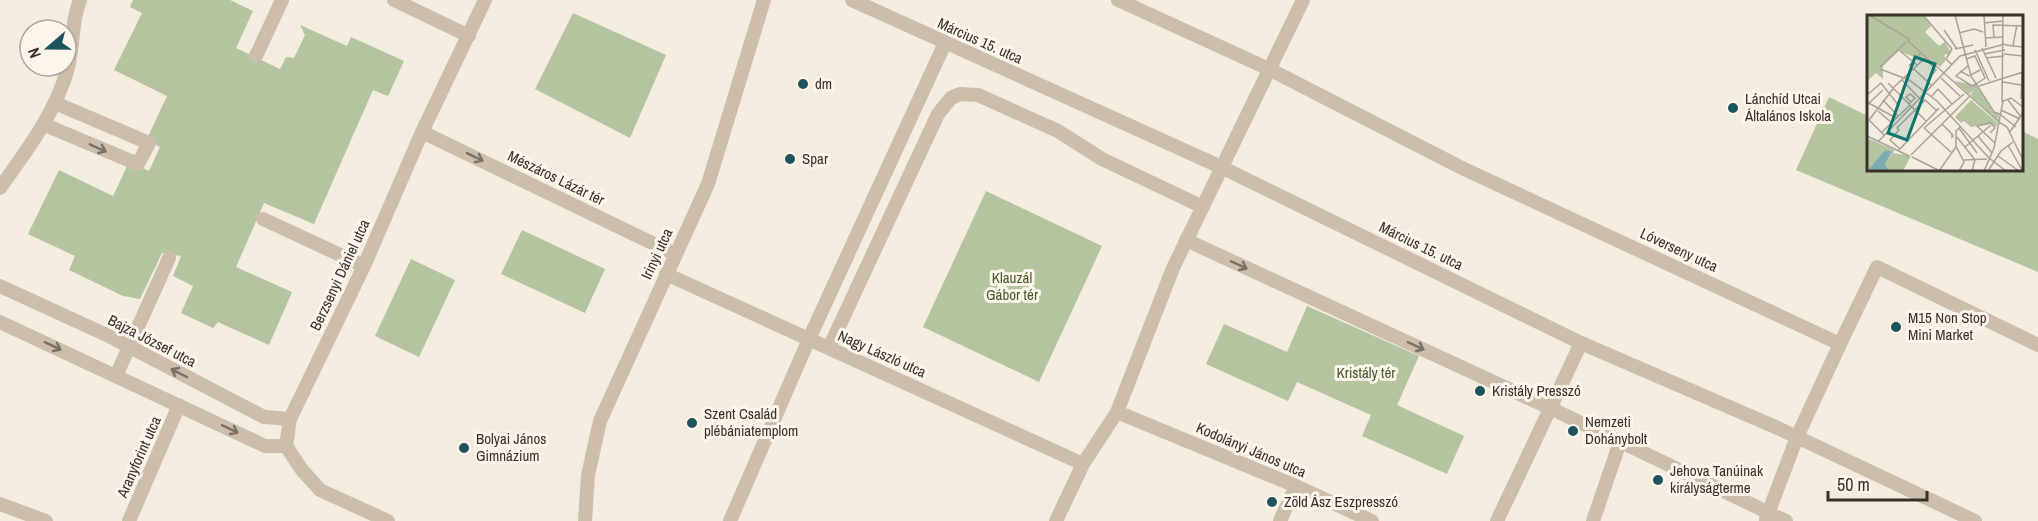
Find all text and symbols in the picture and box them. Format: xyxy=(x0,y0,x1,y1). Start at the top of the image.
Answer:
street label: Március 15. utca xyxy=(934,12,1026,69)
inset map xyxy=(1867,15,2023,171)
north arrow xyxy=(18,18,78,78)
text: N xyxy=(22,45,46,61)
place label: dm xyxy=(815,73,832,94)
marker: dm xyxy=(796,77,810,91)
place label: Lánchíd Utcai Általános Iskola xyxy=(1744,88,1831,126)
marker: Lánchíd Utcai Általános Iskola xyxy=(1726,101,1740,115)
one-way arrow xyxy=(89,143,107,154)
street label: Mészáros Lázár tér xyxy=(504,145,608,210)
place label: Spar xyxy=(802,148,828,169)
one-way arrow xyxy=(466,152,484,164)
marker: Spar xyxy=(783,152,797,166)
street label: Berzsenyi Dániel utca xyxy=(305,216,375,334)
street label: Március 15. utca xyxy=(1376,216,1467,275)
street label: Lóverseny utca xyxy=(1637,222,1722,277)
street label: Irinyi utca xyxy=(636,225,678,283)
one-way arrow xyxy=(1229,259,1247,271)
park label: Klauzál Gábor tér xyxy=(986,267,1038,305)
place label: M15 Non Stop Mini Market xyxy=(1908,307,1987,345)
street label: Bajza József utca xyxy=(105,309,200,372)
marker: M15 Non Stop Mini Market xyxy=(1889,320,1903,334)
street label: Nagy László utca xyxy=(835,325,930,382)
one-way arrow xyxy=(44,341,62,353)
one-way arrow xyxy=(1407,341,1425,352)
park label: Kristály tér xyxy=(1337,362,1395,383)
one-way arrow xyxy=(170,367,188,379)
place label: Kristály Presszó xyxy=(1492,380,1581,401)
marker: Kristály Presszó xyxy=(1473,384,1487,398)
place label: Szent Család plébániatemplom xyxy=(704,403,798,441)
place label: Nemzeti Dohánybolt xyxy=(1585,411,1648,449)
street label: Aranyforint utca xyxy=(111,413,166,502)
marker: Szent Család plébániatemplom xyxy=(685,416,699,430)
street label: Kodolányi János utca xyxy=(1193,417,1310,482)
one-way arrow xyxy=(220,424,238,436)
marker: Nemzeti Dohánybolt xyxy=(1566,424,1580,438)
place label: Bolyai János Gimnázium xyxy=(476,428,546,466)
marker: Bolyai János Gimnázium xyxy=(457,441,471,455)
place label: Jehova Tanúinak királyságterme xyxy=(1670,460,1764,498)
scale bar xyxy=(1828,464,1927,502)
text: 50 m xyxy=(1837,472,1870,497)
marker: Jehova Tanúinak királyságterme xyxy=(1651,473,1665,487)
place label: Zöld Ász Eszpresszó xyxy=(1284,491,1398,512)
marker: Zöld Ász Eszpresszó xyxy=(1265,495,1279,509)

